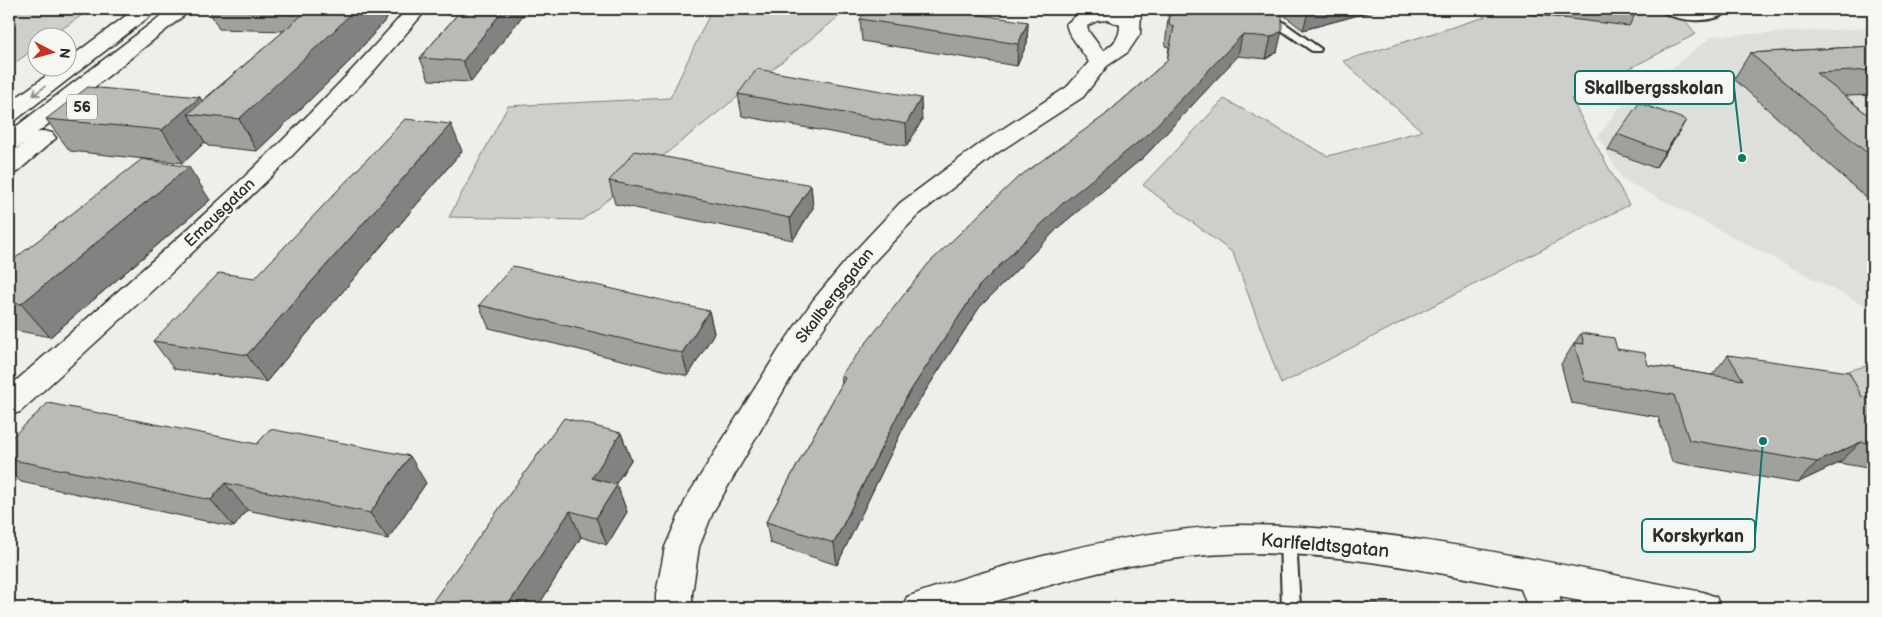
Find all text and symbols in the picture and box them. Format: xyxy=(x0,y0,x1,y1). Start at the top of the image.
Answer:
north arrow xyxy=(28,28,78,78)
text: N xyxy=(55,47,73,59)
callout: Skallbergsskolan xyxy=(1575,71,1734,104)
text: Skallbergsskolan xyxy=(1584,78,1724,99)
one-way arrow xyxy=(32,86,46,96)
road number: 56 xyxy=(67,94,97,120)
street label: Emausgatan xyxy=(181,175,259,251)
street label: Skallbergsgatan xyxy=(792,245,878,347)
callout: Korskyrkan xyxy=(1642,519,1755,552)
text: Korskyrkan xyxy=(1652,526,1744,547)
street label: Karlfeldtsgatan xyxy=(1260,529,1390,563)

